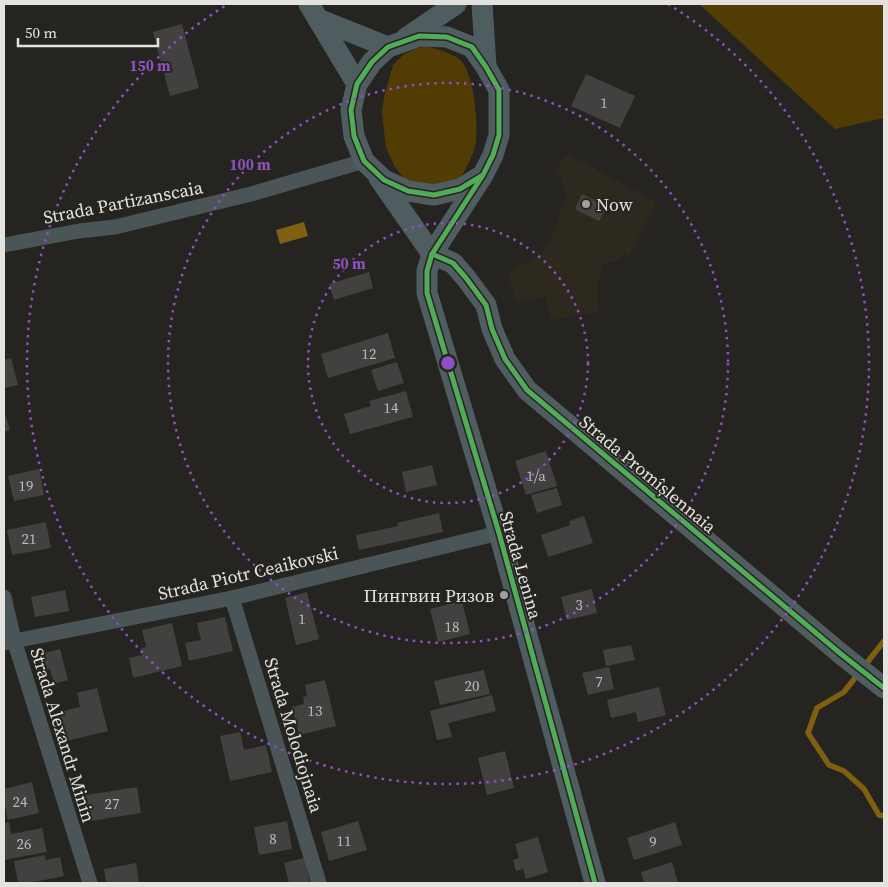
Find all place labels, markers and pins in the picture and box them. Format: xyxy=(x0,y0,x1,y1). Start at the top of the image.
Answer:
place label: Now xyxy=(596,192,633,217)
marker: Now xyxy=(580,198,592,210)
centre of rings xyxy=(439,354,457,372)
place label: Пингвин Ризов xyxy=(364,583,494,608)
marker: Пингвин Ризов xyxy=(498,589,510,601)

